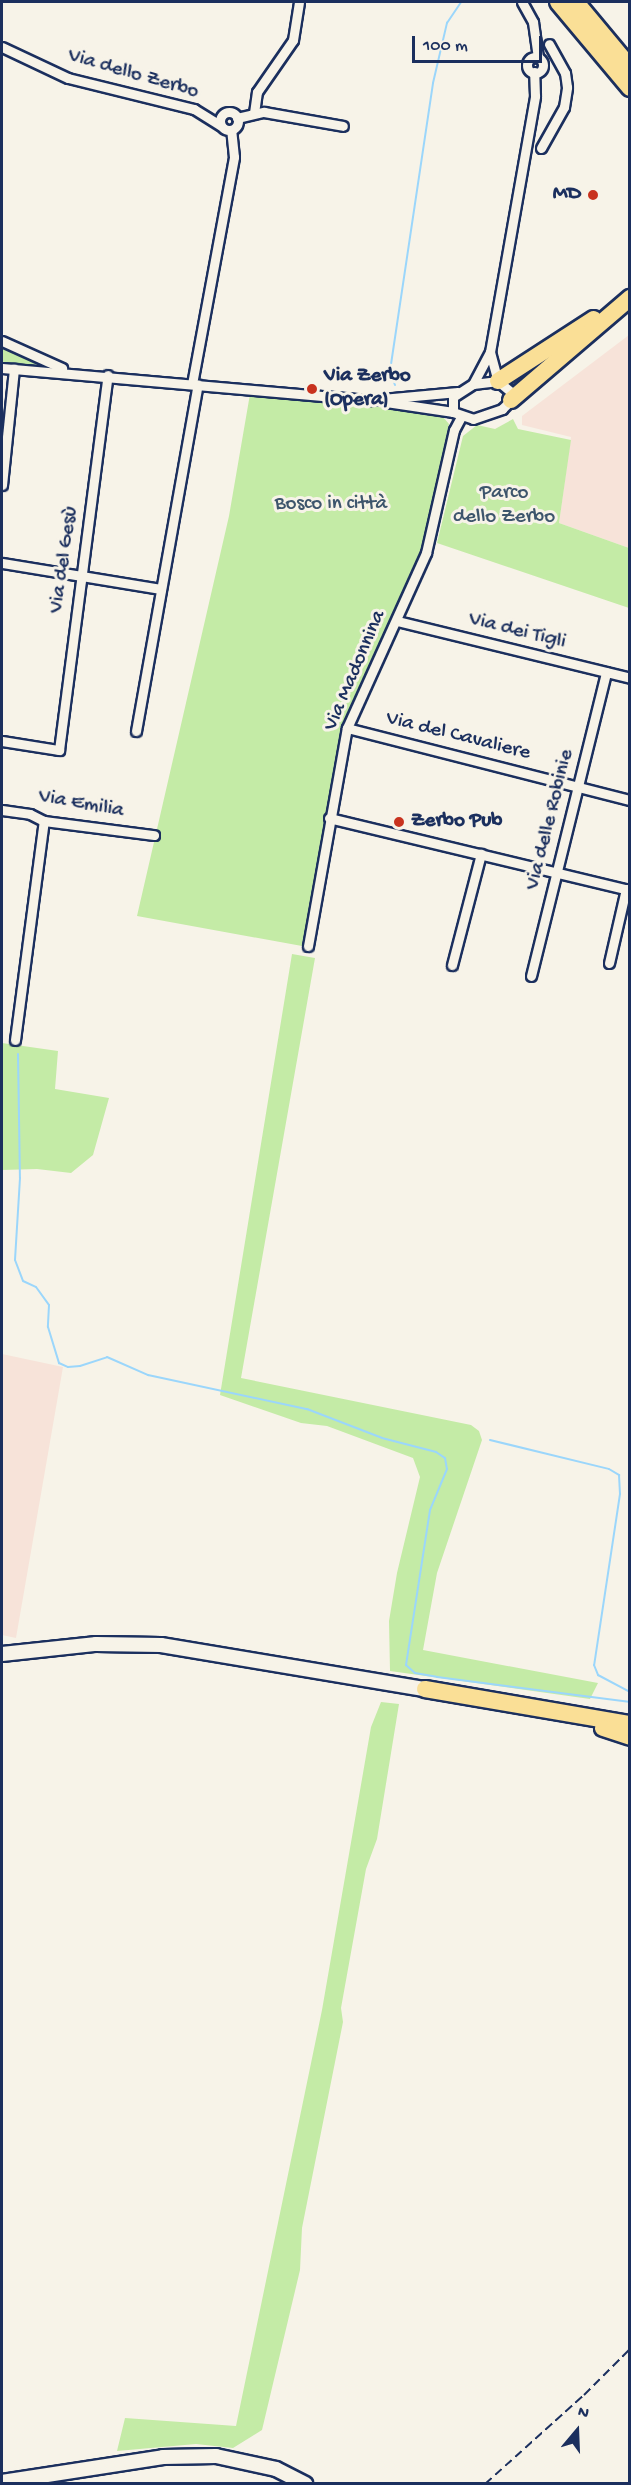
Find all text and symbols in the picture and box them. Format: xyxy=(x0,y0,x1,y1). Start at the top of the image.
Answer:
scale bar xyxy=(415,24,546,62)
text: 100 m xyxy=(423,36,468,57)
street label: Via dello Zerbo xyxy=(65,44,201,106)
place label: MD xyxy=(553,182,581,208)
marker: MD xyxy=(586,188,600,202)
place label: Via Zerbo (Opera) xyxy=(324,364,411,414)
marker: Via Zerbo (Opera) xyxy=(305,382,319,396)
park label: Parco dello Zerbo xyxy=(453,481,555,531)
park label: Bosco in città xyxy=(275,492,387,518)
street label: Via del Gesù xyxy=(45,505,85,615)
street label: Via Madonnina xyxy=(319,607,393,735)
street label: Via dei Tigli xyxy=(466,608,568,656)
street label: Via del Cavaliere xyxy=(383,707,533,767)
street label: Via delle Robinie xyxy=(521,747,581,893)
street label: Via Emilia xyxy=(36,785,126,825)
place label: Zerbo Pub xyxy=(411,809,502,835)
marker: Zerbo Pub xyxy=(392,815,406,829)
north arrow xyxy=(547,2401,607,2461)
text: N xyxy=(575,2403,591,2424)

